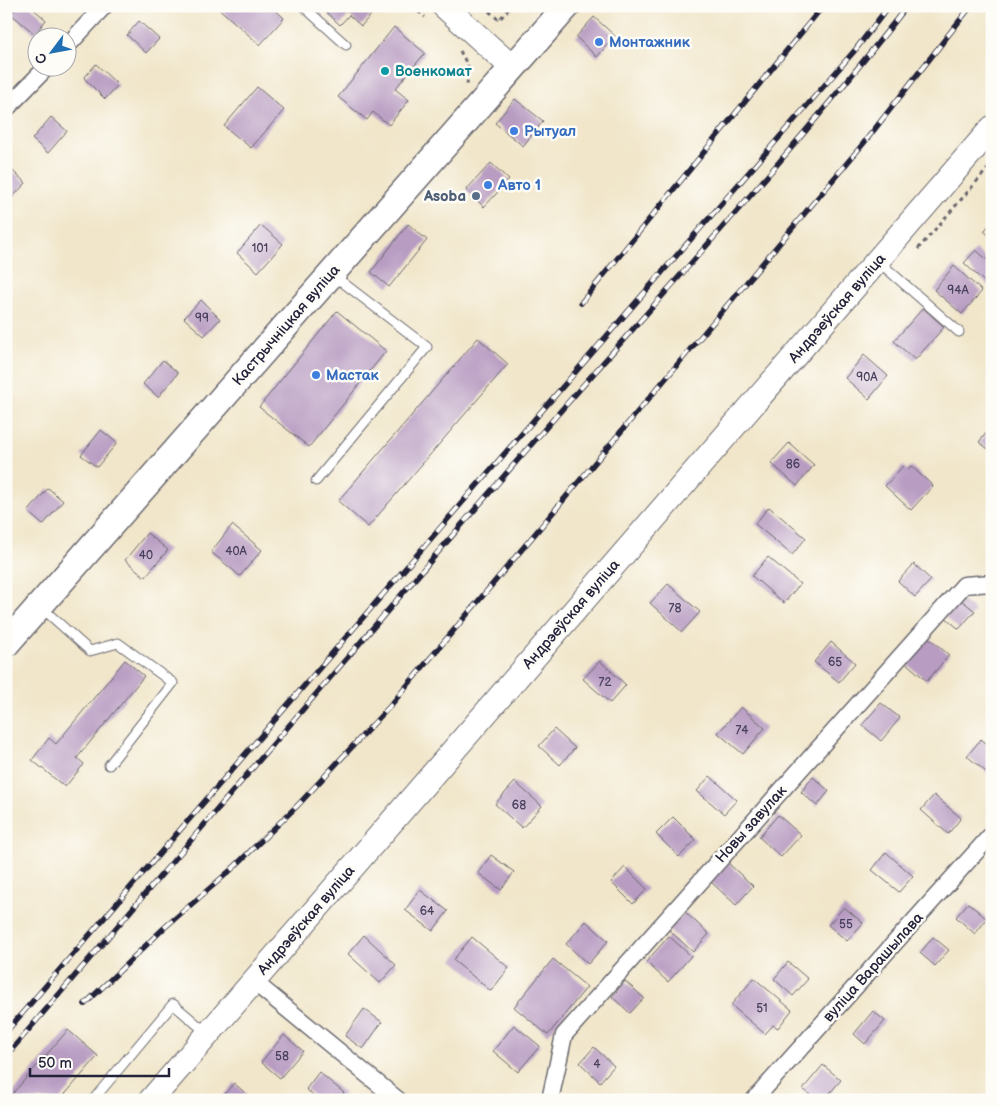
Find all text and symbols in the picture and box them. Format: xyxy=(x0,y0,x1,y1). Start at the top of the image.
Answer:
north arrow xyxy=(28,28,78,78)
place label: Монтажник xyxy=(609,33,691,52)
marker: Монтажник xyxy=(593,36,605,48)
text: С xyxy=(31,50,51,67)
place label: Военкомат xyxy=(395,62,473,81)
marker: Военкомат xyxy=(379,65,391,77)
place label: Рытуал xyxy=(524,122,576,141)
marker: Рытуал xyxy=(508,125,520,137)
place label: Авто 1 xyxy=(497,176,541,195)
marker: Авто 1 xyxy=(482,179,494,191)
place label: Asoba xyxy=(423,187,466,206)
marker: Asoba xyxy=(470,190,482,202)
house number: 101 xyxy=(252,241,268,256)
street label: Андрэеўская вуліца xyxy=(784,249,890,368)
street label: Кастрычніцкая вуліца xyxy=(229,261,344,390)
house number: 94А xyxy=(947,283,969,298)
house number: 99 xyxy=(195,311,209,326)
place label: Мастак xyxy=(326,366,380,385)
marker: Мастак xyxy=(310,369,322,381)
house number: 90А xyxy=(856,370,878,385)
house number: 86 xyxy=(786,457,800,472)
house number: 40А xyxy=(225,544,248,559)
house number: 40 xyxy=(139,548,153,563)
street label: Андрэеўская вуліца xyxy=(518,555,624,674)
house number: 78 xyxy=(669,601,681,616)
house number: 65 xyxy=(828,655,842,670)
house number: 72 xyxy=(599,675,611,690)
house number: 74 xyxy=(735,723,749,738)
street label: Новы завулак xyxy=(712,782,791,867)
house number: 68 xyxy=(512,798,526,813)
street label: Андрэеўская вуліца xyxy=(253,861,359,980)
house number: 64 xyxy=(420,904,435,919)
street label: вуліца Варашылава xyxy=(819,909,928,1026)
house number: 55 xyxy=(839,917,853,932)
house number: 51 xyxy=(756,1001,768,1016)
scale bar xyxy=(30,1046,169,1078)
house number: 58 xyxy=(275,1049,289,1064)
text: 50 m xyxy=(38,1054,72,1073)
house number: 4 xyxy=(593,1057,601,1072)

